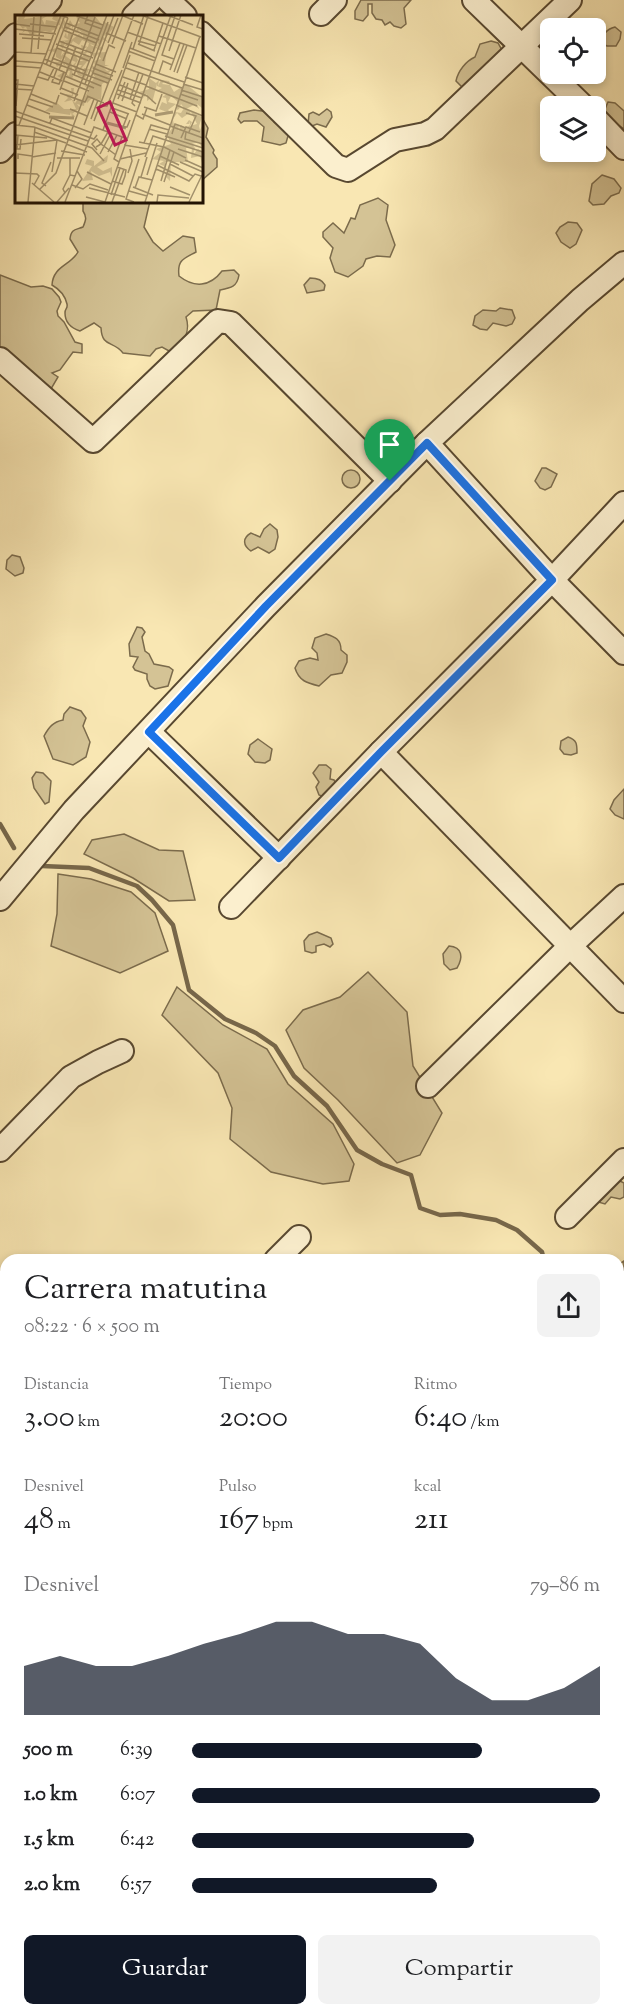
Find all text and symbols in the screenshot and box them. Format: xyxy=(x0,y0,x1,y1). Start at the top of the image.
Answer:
inset map xyxy=(15,15,202,202)
map controls xyxy=(540,18,606,162)
button: locate xyxy=(540,18,606,84)
button: layers xyxy=(540,96,606,162)
pin xyxy=(364,419,415,481)
icon: arrive xyxy=(373,428,406,461)
text: Carrera matutina xyxy=(24,1266,267,1314)
button: share xyxy=(537,1274,600,1337)
text: 08:22 · 6 × 500 m xyxy=(24,1313,160,1342)
text: Distancia xyxy=(24,1374,89,1397)
text: Tiempo xyxy=(219,1374,272,1397)
text: Ritmo xyxy=(414,1374,457,1397)
text: 3.00 xyxy=(24,1397,75,1440)
text: 20:00 xyxy=(219,1397,288,1440)
text: 6:40 xyxy=(414,1397,467,1440)
text: km xyxy=(75,1411,100,1434)
text: /km xyxy=(467,1411,499,1434)
text: Desnivel xyxy=(24,1476,84,1499)
text: Pulso xyxy=(219,1476,257,1499)
text: kcal xyxy=(414,1476,442,1499)
text: 48 xyxy=(24,1499,54,1542)
text: 167 xyxy=(219,1499,259,1542)
text: 211 xyxy=(414,1499,448,1542)
text: m xyxy=(54,1513,71,1536)
text: bpm xyxy=(259,1513,293,1536)
text: Desnivel xyxy=(24,1572,99,1601)
text: 79–86 m xyxy=(530,1572,600,1601)
text: 500 m xyxy=(24,1736,73,1765)
text: 6:39 xyxy=(120,1736,153,1765)
text: 1.0 km xyxy=(24,1781,78,1810)
text: 6:07 xyxy=(120,1781,155,1810)
text: 1.5 km xyxy=(24,1826,74,1855)
text: 6:42 xyxy=(120,1826,154,1855)
text: 2.0 km xyxy=(24,1871,80,1900)
text: 6:57 xyxy=(120,1871,152,1900)
button: Guardar xyxy=(24,1935,306,2004)
button: Compartir xyxy=(318,1935,600,2004)

